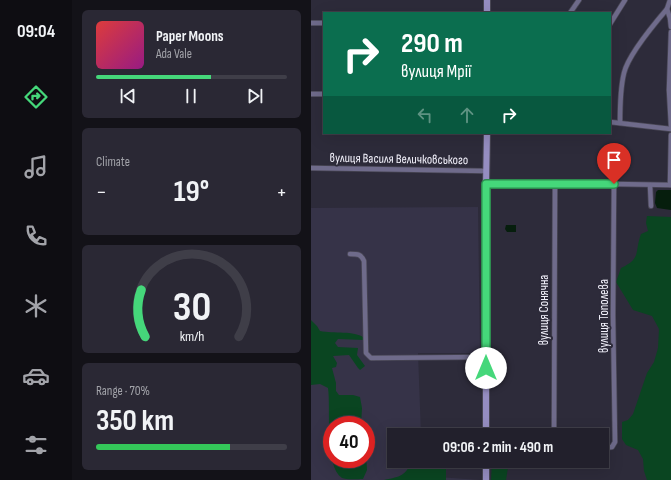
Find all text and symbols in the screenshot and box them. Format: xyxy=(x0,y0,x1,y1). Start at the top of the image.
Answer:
text: 09:04 xyxy=(17,21,55,42)
text: Paper Moons xyxy=(156,27,224,46)
text: 290 m xyxy=(401,27,463,60)
icon: right xyxy=(335,28,387,80)
text: Ada Vale xyxy=(156,46,192,62)
text: вулиця Мрії xyxy=(401,61,471,82)
icon: directions xyxy=(22,83,50,111)
icon: previous xyxy=(117,85,139,107)
icon: pause xyxy=(180,85,202,107)
icon: next xyxy=(244,85,266,107)
icon: left xyxy=(414,104,436,126)
icon: ahead xyxy=(456,104,478,126)
icon: right xyxy=(498,104,520,126)
pin xyxy=(597,143,631,184)
icon: arrive xyxy=(603,149,625,171)
street label: вулиця Василя Величковського xyxy=(330,150,468,168)
icon: music xyxy=(22,153,50,181)
text: Climate xyxy=(96,154,130,170)
text: 19° xyxy=(174,174,209,210)
text: − xyxy=(96,179,107,206)
text: + xyxy=(276,179,287,206)
icon: phone xyxy=(22,222,50,250)
street label: вулиця Сонячна xyxy=(536,275,552,345)
street label: вулиця Тополева xyxy=(596,279,612,353)
text: 30 xyxy=(172,283,211,332)
icon: climate xyxy=(22,292,50,320)
text: km/h xyxy=(179,327,204,344)
position arrow xyxy=(465,347,507,389)
icon: car xyxy=(22,362,50,390)
text: Range · 70% xyxy=(96,383,150,399)
text: 350 km xyxy=(96,403,174,439)
speed limit sign: 40 xyxy=(323,416,375,468)
icon: filters xyxy=(22,431,50,459)
text: 09:06 · 2 min · 490 m xyxy=(443,438,553,457)

